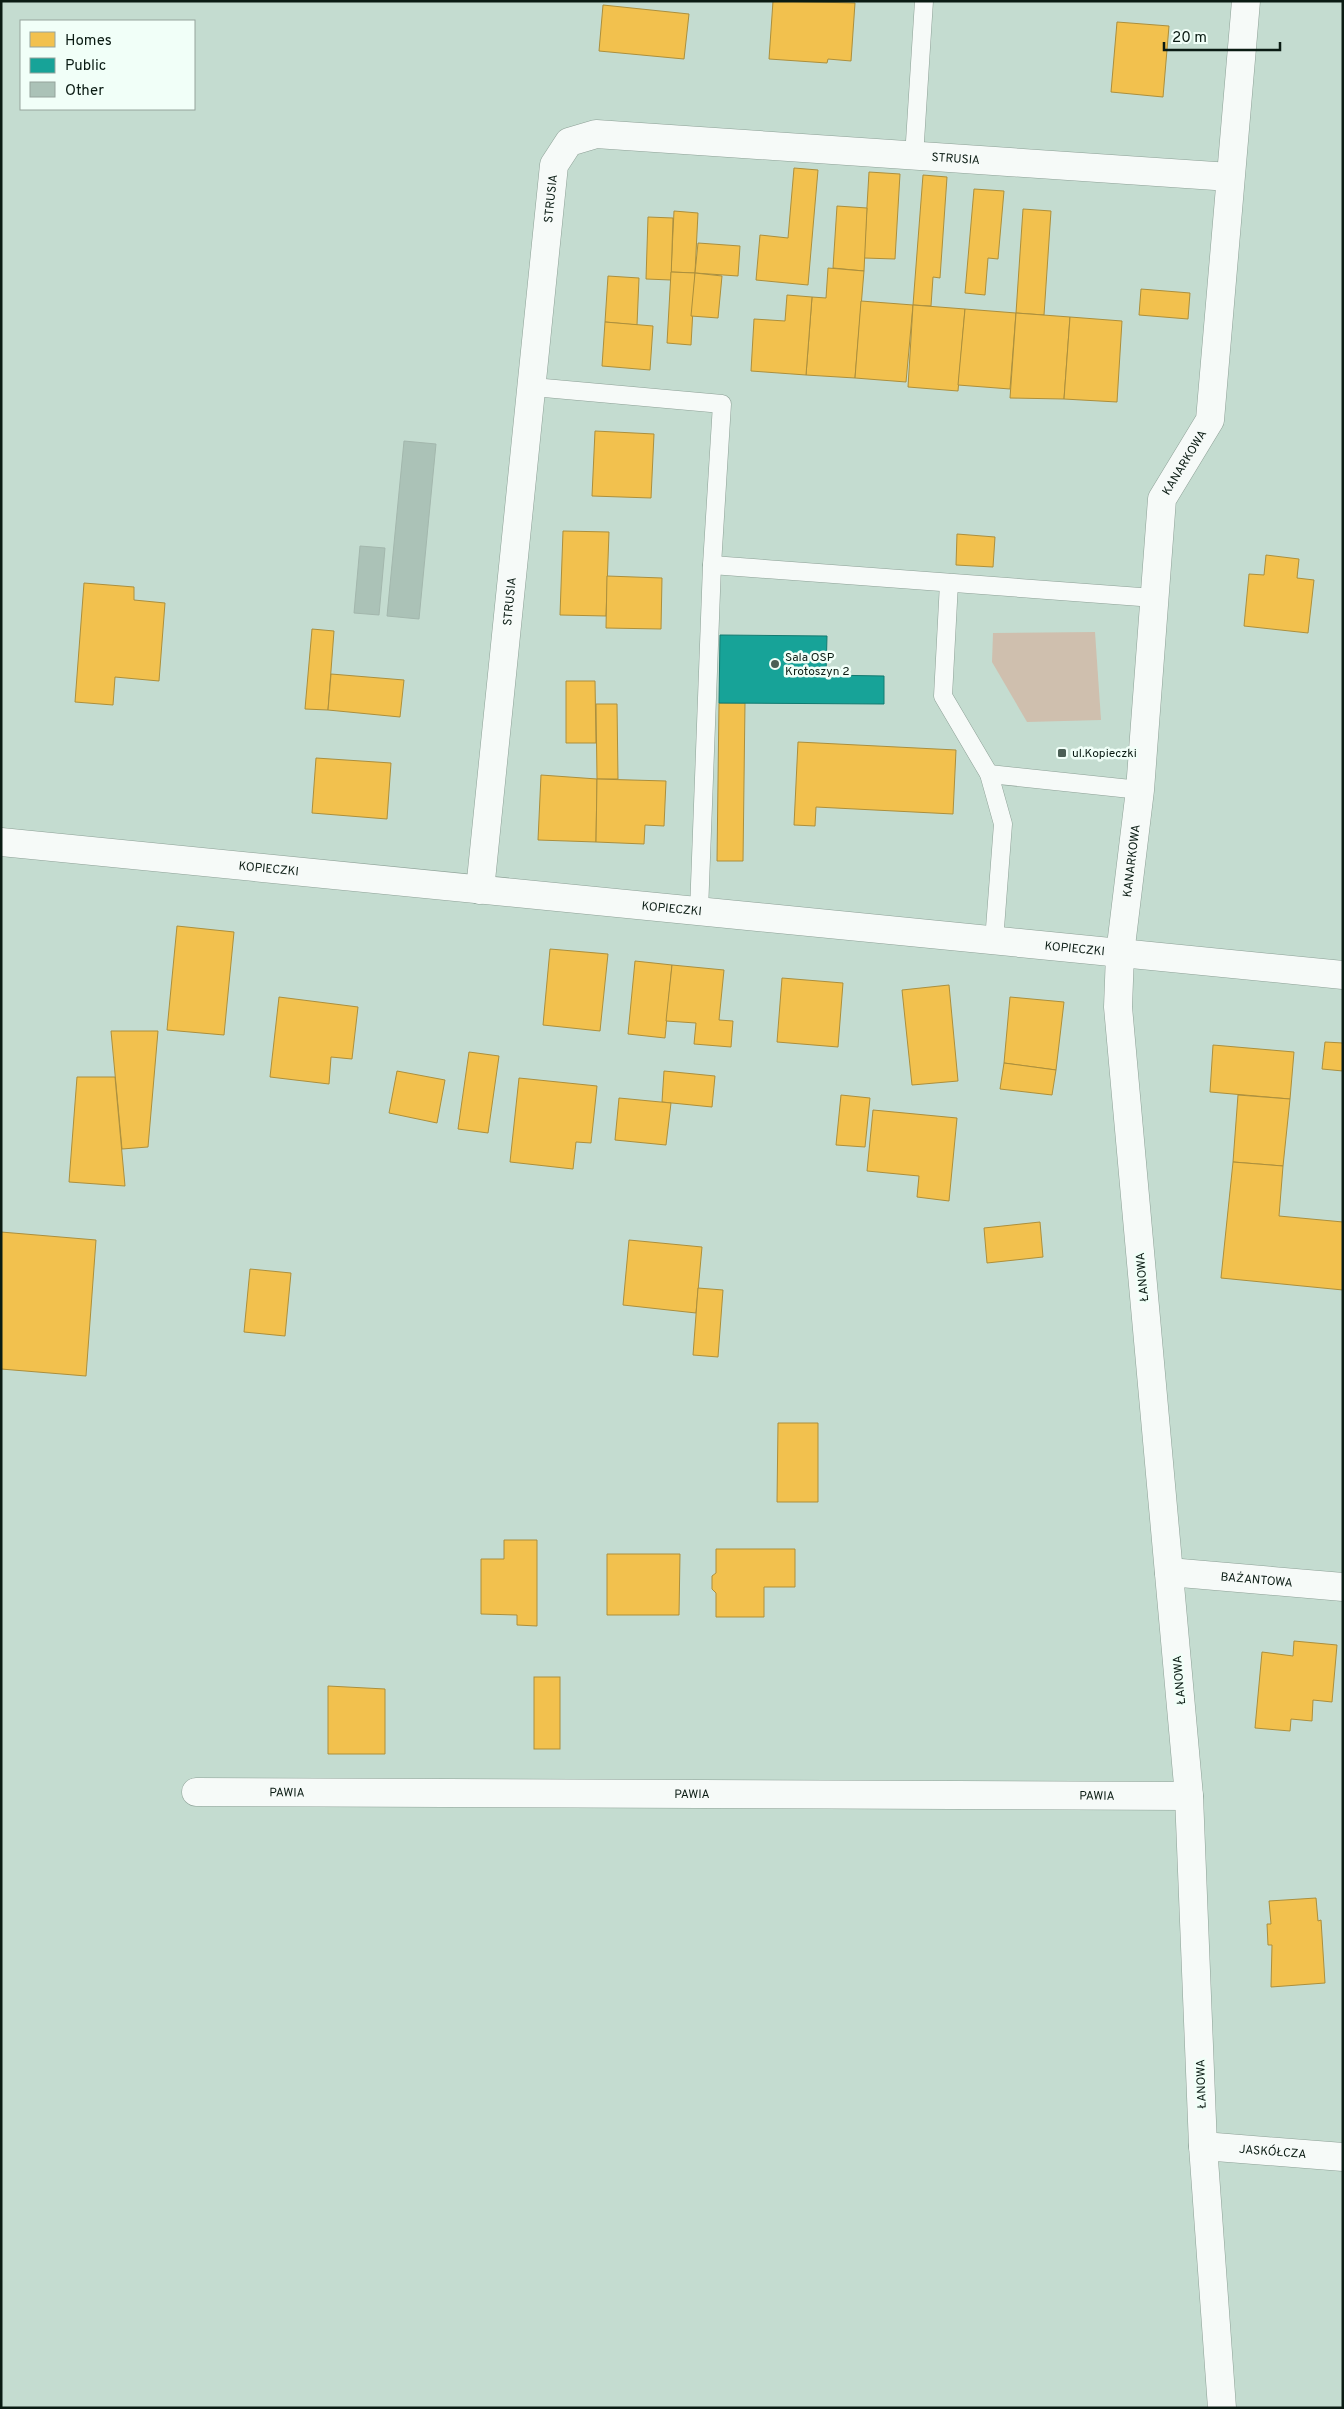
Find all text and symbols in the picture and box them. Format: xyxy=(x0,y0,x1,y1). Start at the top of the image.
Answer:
legend xyxy=(20,20,195,110)
scale bar xyxy=(1164,20,1280,52)
text: 20 m xyxy=(1172,29,1207,48)
text: Homes xyxy=(65,32,112,51)
text: Public xyxy=(65,57,106,76)
text: Other xyxy=(65,82,104,101)
street label: STRUSIA xyxy=(931,150,981,169)
street label: STRUSIA xyxy=(541,174,562,224)
street label: KANARKOWA xyxy=(1159,427,1211,499)
street label: STRUSIA xyxy=(500,577,521,627)
place label: Sala OSP Krotoszyn 2 xyxy=(785,650,850,680)
marker: Sala OSP Krotoszyn 2 xyxy=(769,658,781,670)
place label: ul.Kopieczki xyxy=(1072,746,1137,762)
marker: ul.Kopieczki xyxy=(1056,747,1068,759)
street label: KANARKOWA xyxy=(1120,824,1145,898)
street label: KOPIECZKI xyxy=(238,859,300,880)
street label: KOPIECZKI xyxy=(641,899,703,920)
street label: KOPIECZKI xyxy=(1044,938,1106,960)
street label: ŁANOWA xyxy=(1133,1252,1153,1302)
street label: BAŻANTOWA xyxy=(1220,1569,1293,1592)
street label: ŁANOWA xyxy=(1170,1655,1190,1705)
street label: PAWIA xyxy=(269,1785,305,1801)
street label: PAWIA xyxy=(674,1787,710,1803)
street label: PAWIA xyxy=(1079,1789,1115,1805)
street label: ŁANOWA xyxy=(1193,2059,1211,2109)
street label: JASKÓŁCZA xyxy=(1238,2142,1307,2163)

